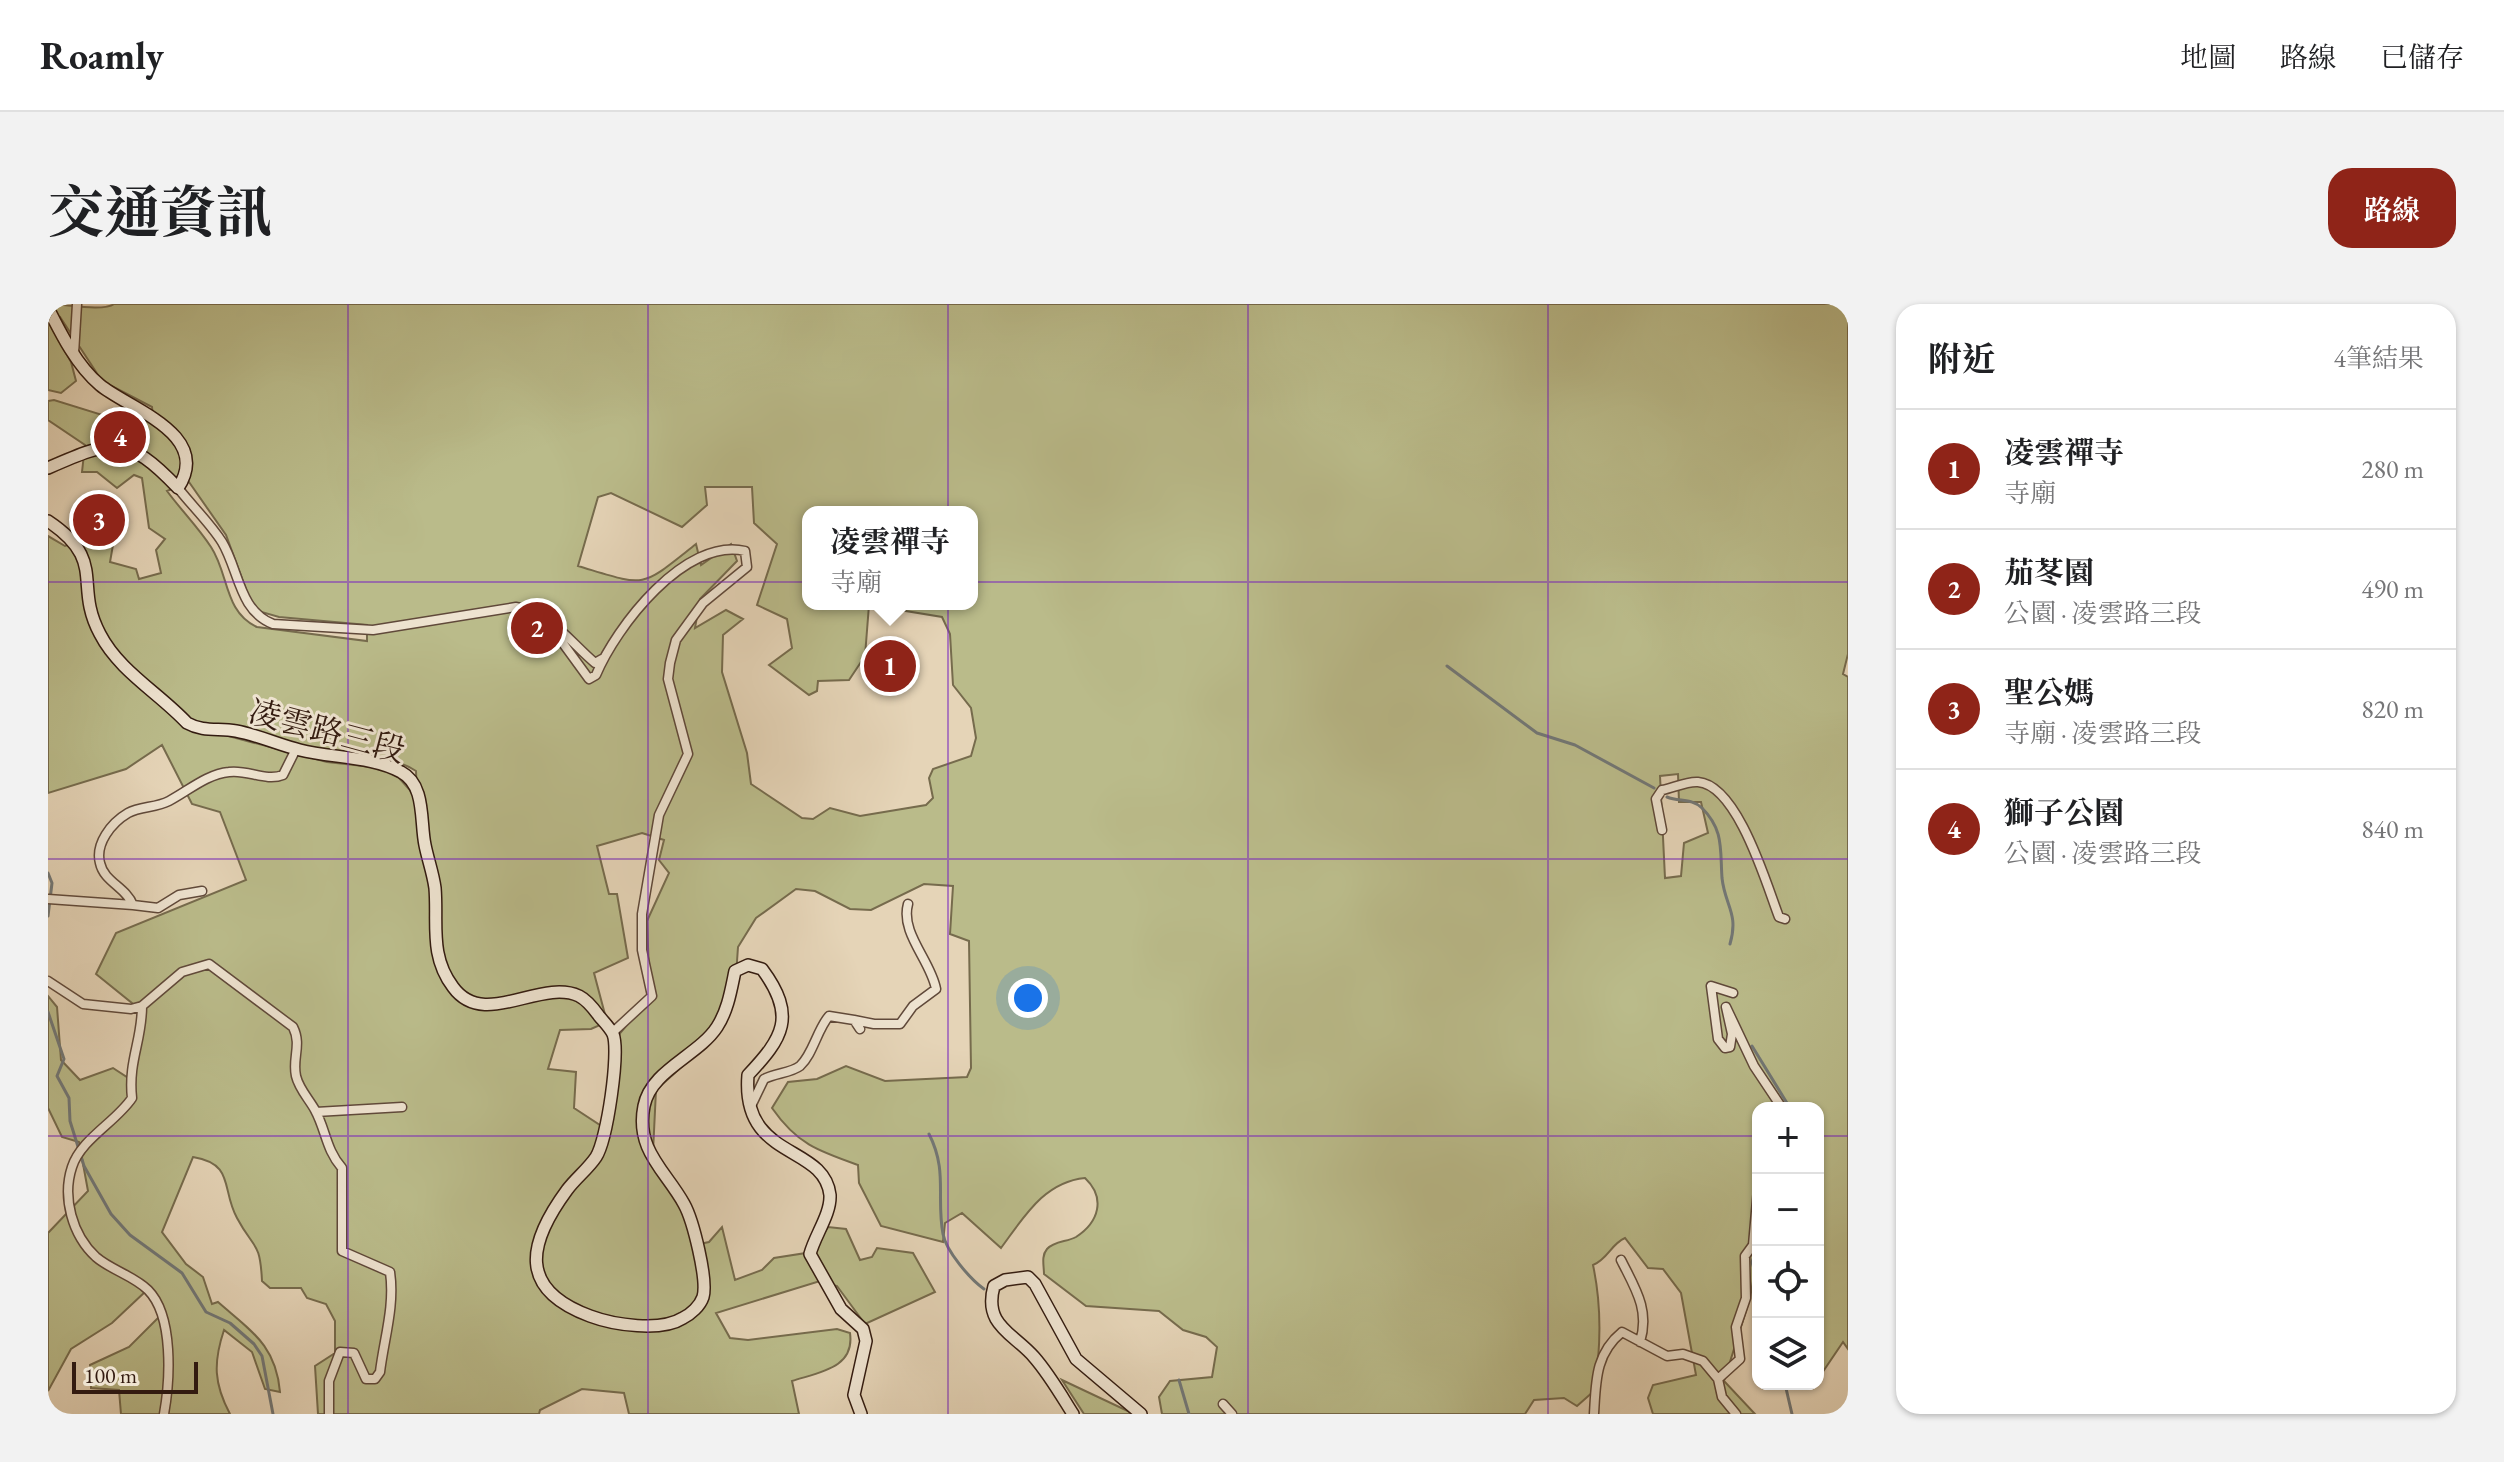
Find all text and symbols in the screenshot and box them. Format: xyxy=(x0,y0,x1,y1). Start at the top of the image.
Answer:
text: Roamly xyxy=(40,31,164,80)
text: 地圖 xyxy=(2180,39,2236,75)
text: 路線 xyxy=(2280,39,2336,75)
text: 已儲存 xyxy=(2380,39,2464,75)
button: 路線 xyxy=(2328,168,2456,248)
text: 交通資訊 xyxy=(48,176,272,249)
text: 附近 xyxy=(1928,337,1996,381)
text: 4筆結果 xyxy=(2334,341,2424,375)
pin: 4 xyxy=(94,407,146,467)
text: 凌雲禪寺 xyxy=(2004,433,2124,472)
text: 1 xyxy=(1947,452,1961,486)
text: 280 m xyxy=(2361,452,2424,486)
text: 寺廟 xyxy=(2004,476,2056,510)
pin: 3 xyxy=(73,490,125,550)
popup xyxy=(802,506,978,610)
text: 凌雲禪寺 xyxy=(830,522,950,561)
text: 茄苳園 xyxy=(2004,553,2094,592)
text: 寺廟 xyxy=(830,565,882,599)
text: 2 xyxy=(1947,572,1961,606)
text: 490 m xyxy=(2361,572,2424,606)
text: 公園 · 凌雲路三段 xyxy=(2004,596,2202,630)
pin: 2 xyxy=(511,598,563,658)
pin: 1 xyxy=(864,636,916,696)
text: 聖公媽 xyxy=(2004,673,2094,712)
street label: 凌雲路三段 xyxy=(244,690,410,772)
text: 3 xyxy=(1947,692,1961,726)
text: 820 m xyxy=(2361,692,2424,726)
text: 寺廟 · 凌雲路三段 xyxy=(2004,716,2202,750)
text: 獅子公園 xyxy=(2004,793,2124,832)
text: 4 xyxy=(1947,812,1961,846)
text: 840 m xyxy=(2361,812,2424,846)
text: 公園 · 凌雲路三段 xyxy=(2004,836,2202,870)
your location xyxy=(1008,978,1048,1018)
map controls xyxy=(1752,1102,1824,1390)
button: + xyxy=(1752,1102,1824,1174)
button: − xyxy=(1752,1174,1824,1246)
button: locate xyxy=(1752,1246,1824,1318)
button: layers xyxy=(1752,1318,1824,1390)
scale bar xyxy=(72,1358,198,1394)
text: 100 m xyxy=(84,1361,137,1390)

